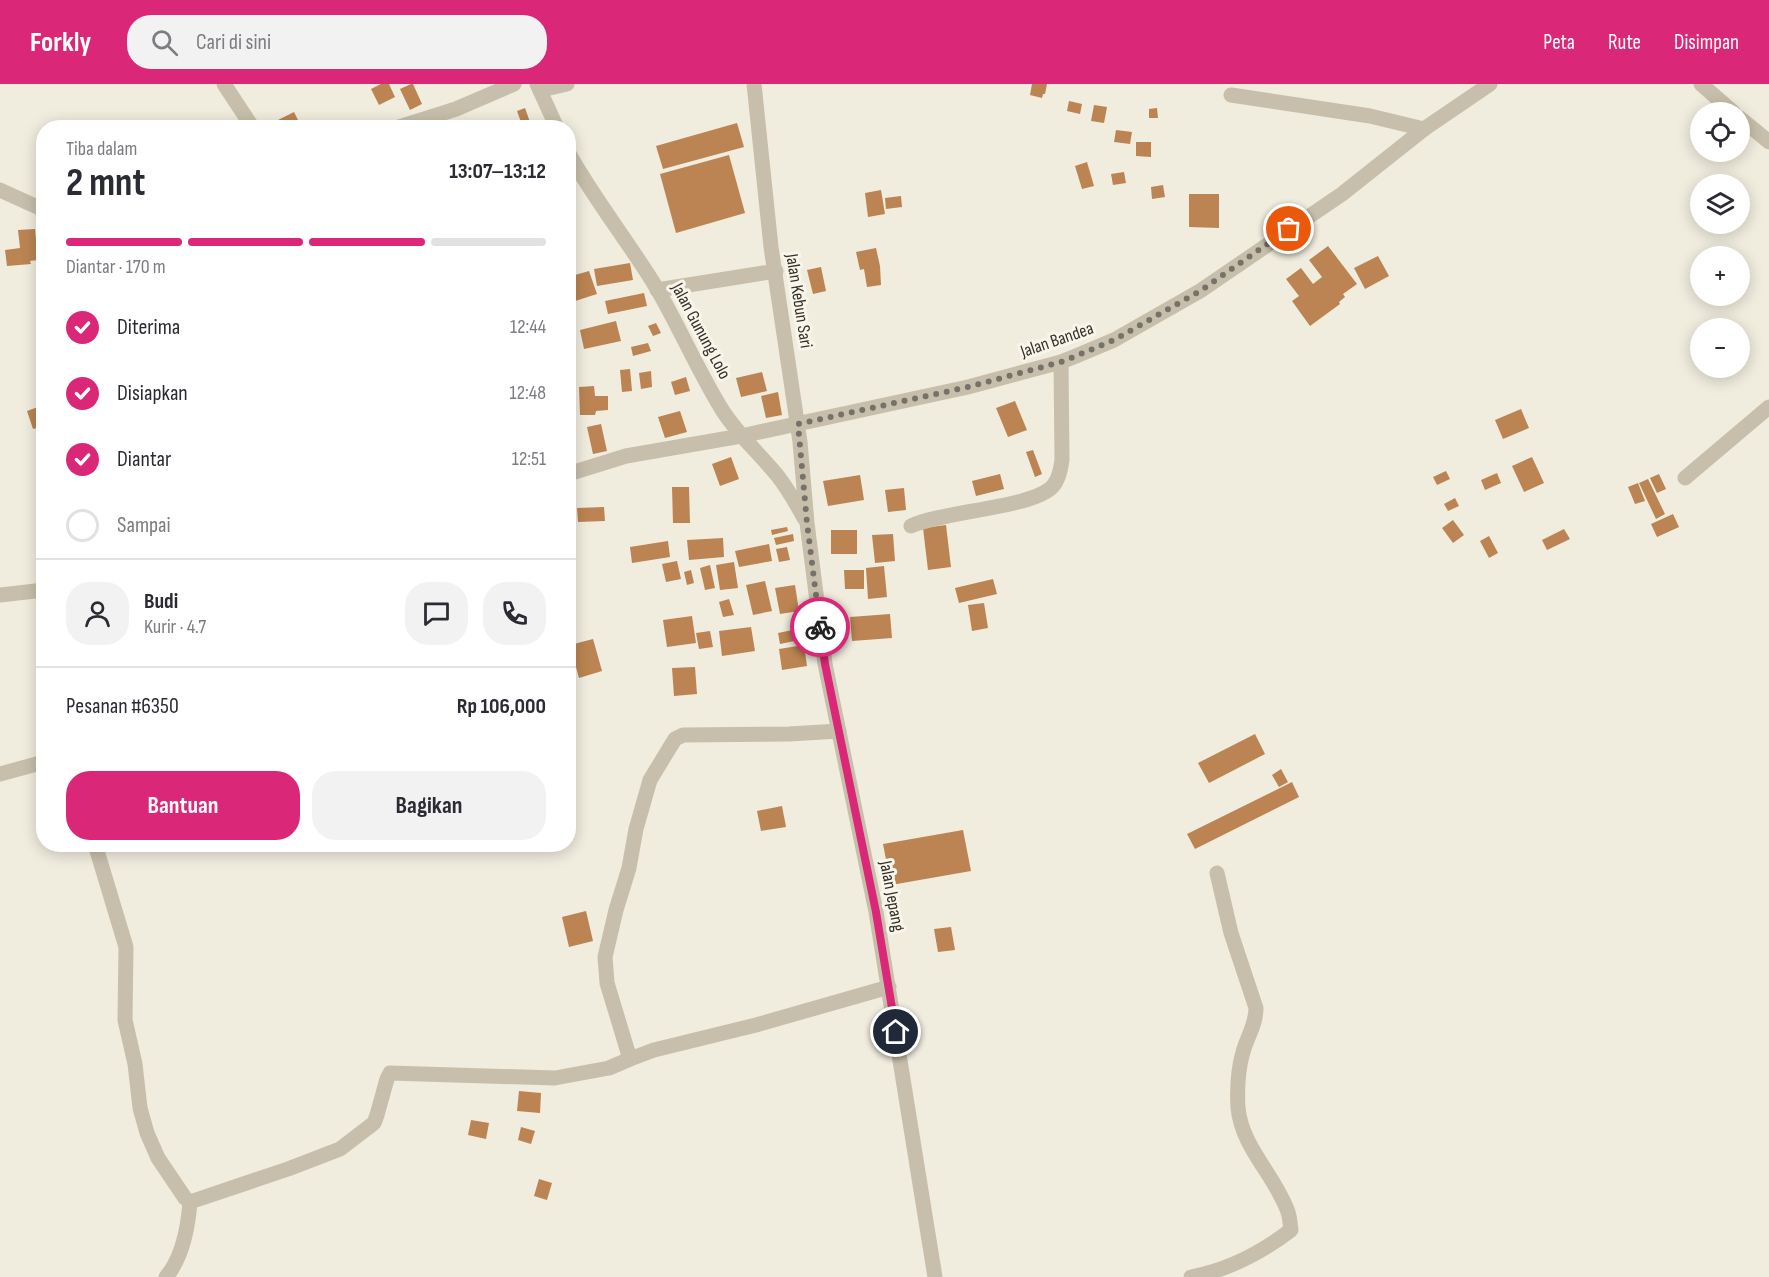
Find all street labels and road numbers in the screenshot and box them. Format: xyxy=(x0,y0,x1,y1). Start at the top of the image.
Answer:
street label: Jalan Kebun Sari xyxy=(781,251,817,350)
street label: Jalan Gunung Lolo xyxy=(666,279,735,383)
street label: Jalan Bandea xyxy=(1017,318,1096,363)
street label: Jalan Jepang xyxy=(875,858,909,933)

